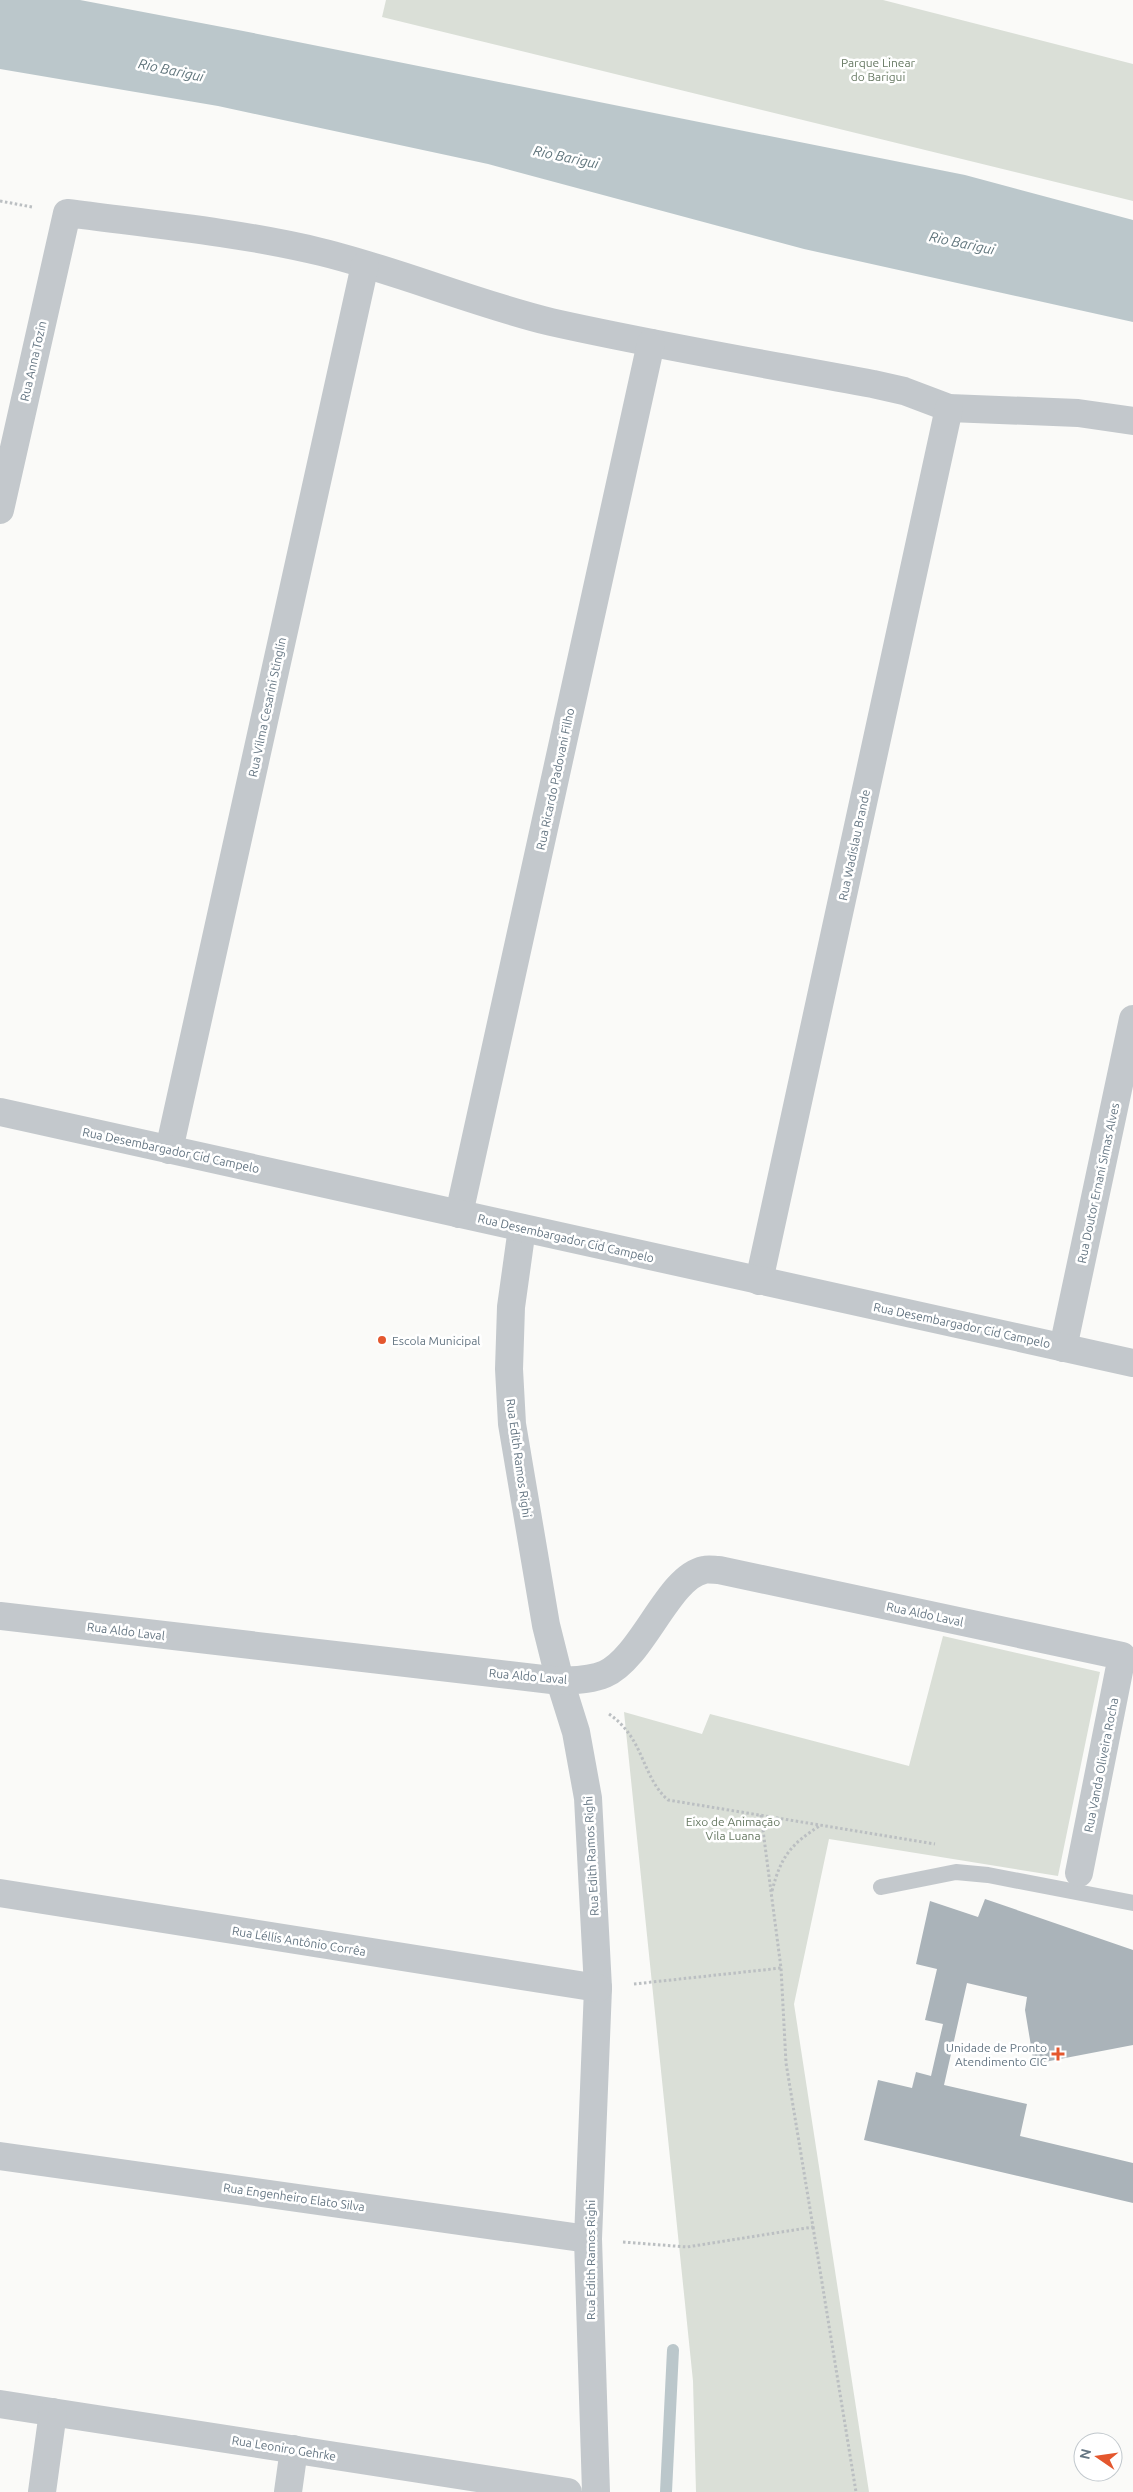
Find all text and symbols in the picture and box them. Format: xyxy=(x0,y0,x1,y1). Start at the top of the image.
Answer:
water label: Rio Barigui xyxy=(137,55,206,85)
park label: Parque Linear do Barigui xyxy=(841,56,916,83)
water label: Rio Barigui xyxy=(532,142,601,172)
water label: Rio Barigui xyxy=(928,228,997,258)
street label: Rua Anna Tozin xyxy=(17,320,49,402)
street label: Rua Vilma Cesarini Stinglin xyxy=(246,636,288,778)
street label: Rua Ricardo Padovani Filho xyxy=(534,707,576,851)
street label: Rua Wadislau Brande xyxy=(836,788,872,902)
street label: Rua Doutor Ernani Simas Alves xyxy=(1075,1102,1121,1264)
street label: Rua Desembargador Cid Campelo xyxy=(81,1125,261,1175)
street label: Rua Desembargador Cid Campelo xyxy=(477,1211,655,1265)
street label: Rua Desembargador Cid Campelo xyxy=(872,1300,1052,1350)
marker: Escola Municipal xyxy=(376,1334,388,1346)
place label: Escola Municipal xyxy=(392,1334,480,1347)
street label: Rua Edith Ramos Righi xyxy=(504,1398,534,1518)
street label: Rua Aldo Laval xyxy=(885,1599,965,1629)
street label: Rua Aldo Laval xyxy=(86,1620,166,1642)
street label: Rua Aldo Laval xyxy=(488,1666,568,1686)
street label: Rua Vanda Oliveira Rocha xyxy=(1082,1697,1120,1833)
street label: Rua Edith Ramos Righi xyxy=(581,1796,601,1916)
park label: Eixo de Animação Vila Luana xyxy=(686,1815,780,1842)
street label: Rua Léllis Antônio Corrêa xyxy=(231,1924,367,1958)
place label: Unidade de Pronto Atendimento CIC xyxy=(946,2041,1048,2068)
marker: Unidade de Pronto Atendimento CIC xyxy=(1051,2047,1065,2061)
street label: Rua Engenheiro Elato Silva xyxy=(222,2181,366,2213)
street label: Rua Edith Ramos Righi xyxy=(584,2200,597,2320)
north arrow xyxy=(1073,2432,1123,2482)
street label: Rua Leoniro Gehrke xyxy=(231,2433,337,2463)
text: N xyxy=(1076,2447,1094,2461)

